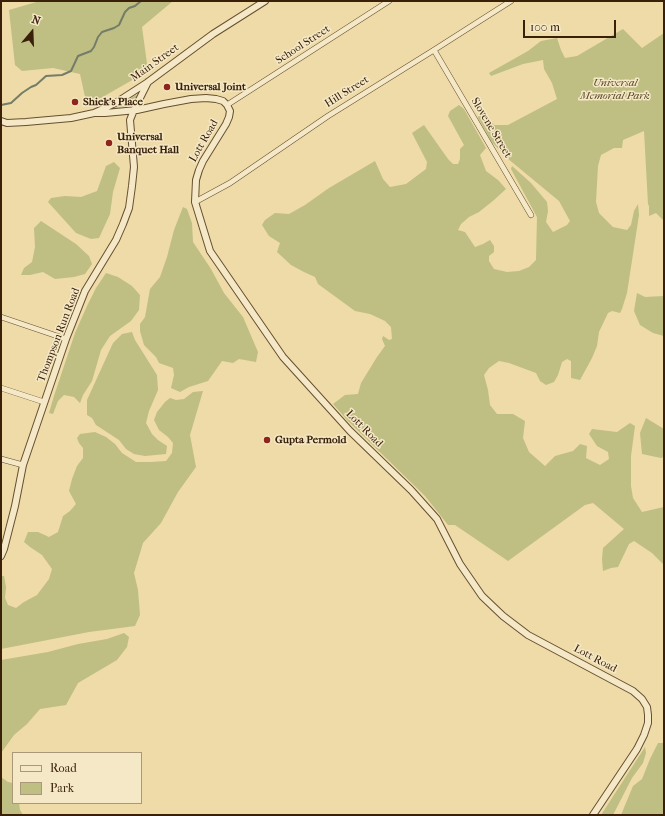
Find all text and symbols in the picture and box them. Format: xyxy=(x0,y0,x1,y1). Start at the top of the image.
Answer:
north arrow xyxy=(12,12,52,52)
scale bar xyxy=(525,12,618,38)
text: N xyxy=(30,13,42,28)
text: 100 m xyxy=(530,20,560,34)
street label: School Street xyxy=(273,23,333,67)
street label: Main Street xyxy=(128,41,182,85)
street label: Hill Street xyxy=(323,73,371,111)
park label: Universal Memorial Park xyxy=(580,76,650,102)
place label: Universal Joint xyxy=(175,80,246,94)
marker: Universal Joint xyxy=(162,82,172,92)
place label: Shiek's Place xyxy=(83,95,143,109)
street label: Slovene Street xyxy=(468,95,514,161)
marker: Shiek's Place xyxy=(70,97,80,107)
street label: Lott Road xyxy=(187,117,221,165)
place label: Universal Banquet Hall xyxy=(117,130,179,156)
marker: Universal Banquet Hall xyxy=(104,138,114,148)
street label: Thompson Run Road xyxy=(35,286,83,384)
street label: Lott Road xyxy=(343,408,385,450)
place label: Gupta Permold xyxy=(275,433,346,447)
marker: Gupta Permold xyxy=(262,435,272,445)
street label: Lott Road xyxy=(571,642,619,676)
legend xyxy=(12,752,142,804)
text: Road xyxy=(50,761,77,775)
text: Park xyxy=(50,781,74,795)

